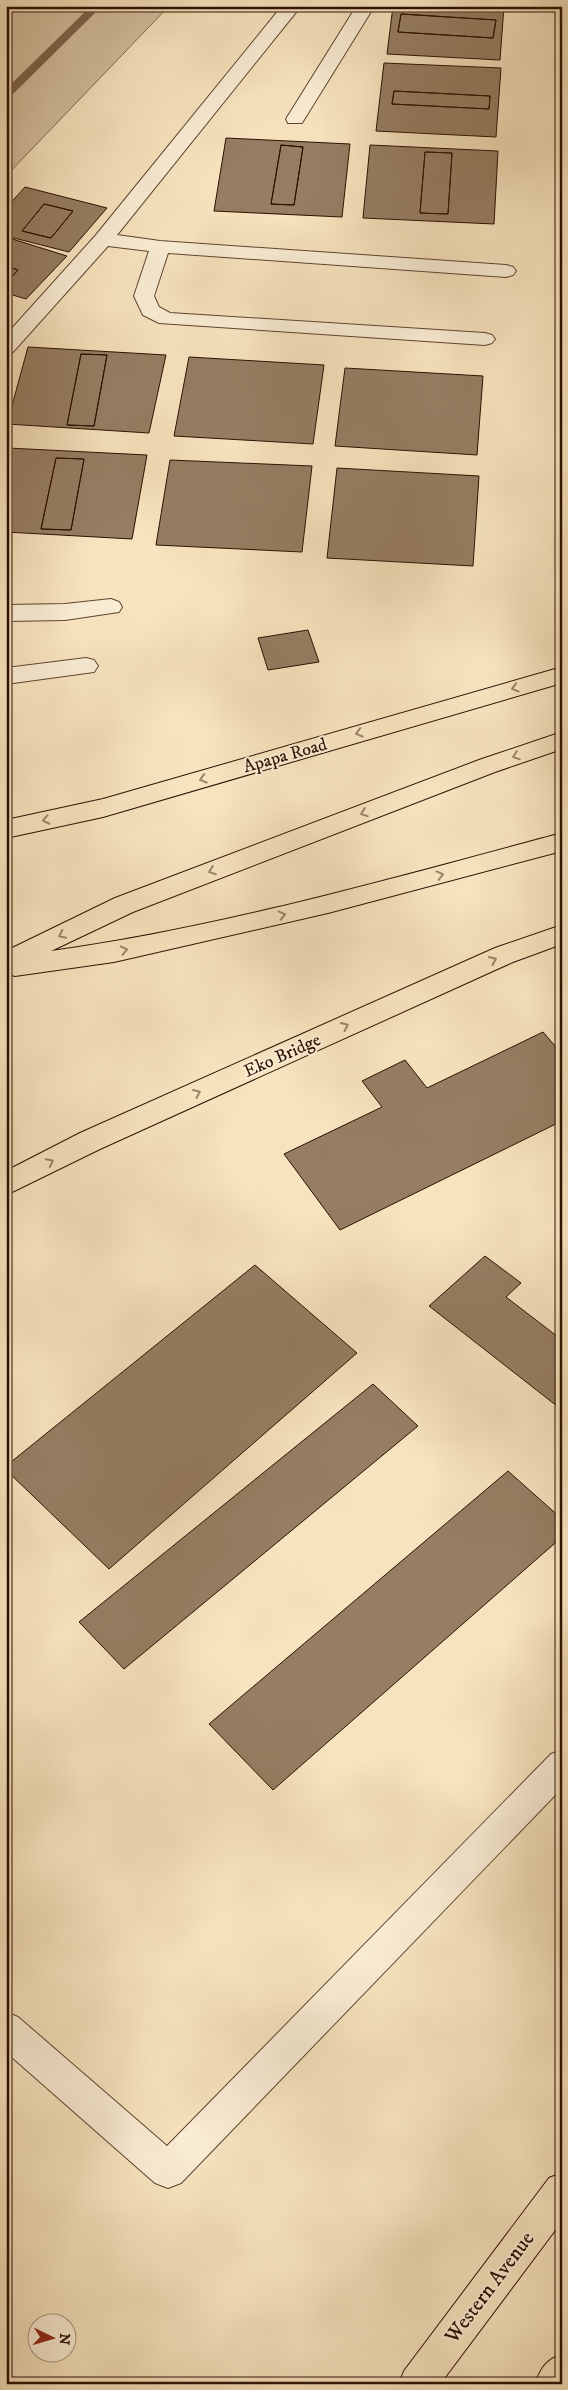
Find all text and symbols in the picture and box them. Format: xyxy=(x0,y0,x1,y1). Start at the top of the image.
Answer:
one-way arrow xyxy=(511,683,519,693)
one-way arrow xyxy=(355,728,363,738)
street label: Apapa Road xyxy=(241,734,330,778)
one-way arrow xyxy=(512,750,520,760)
one-way arrow xyxy=(199,773,207,783)
one-way arrow xyxy=(360,807,368,817)
one-way arrow xyxy=(41,814,50,825)
one-way arrow xyxy=(208,865,217,875)
one-way arrow xyxy=(435,871,443,881)
one-way arrow xyxy=(278,910,287,920)
one-way arrow xyxy=(58,928,67,939)
one-way arrow xyxy=(119,945,128,956)
one-way arrow xyxy=(488,956,497,966)
one-way arrow xyxy=(340,1022,349,1033)
street label: Eko Bridge xyxy=(240,1029,324,1083)
one-way arrow xyxy=(192,1089,201,1099)
one-way arrow xyxy=(44,1158,53,1168)
street label: Western Avenue xyxy=(439,2226,540,2349)
north arrow xyxy=(28,2312,78,2362)
text: N xyxy=(54,2333,73,2346)

